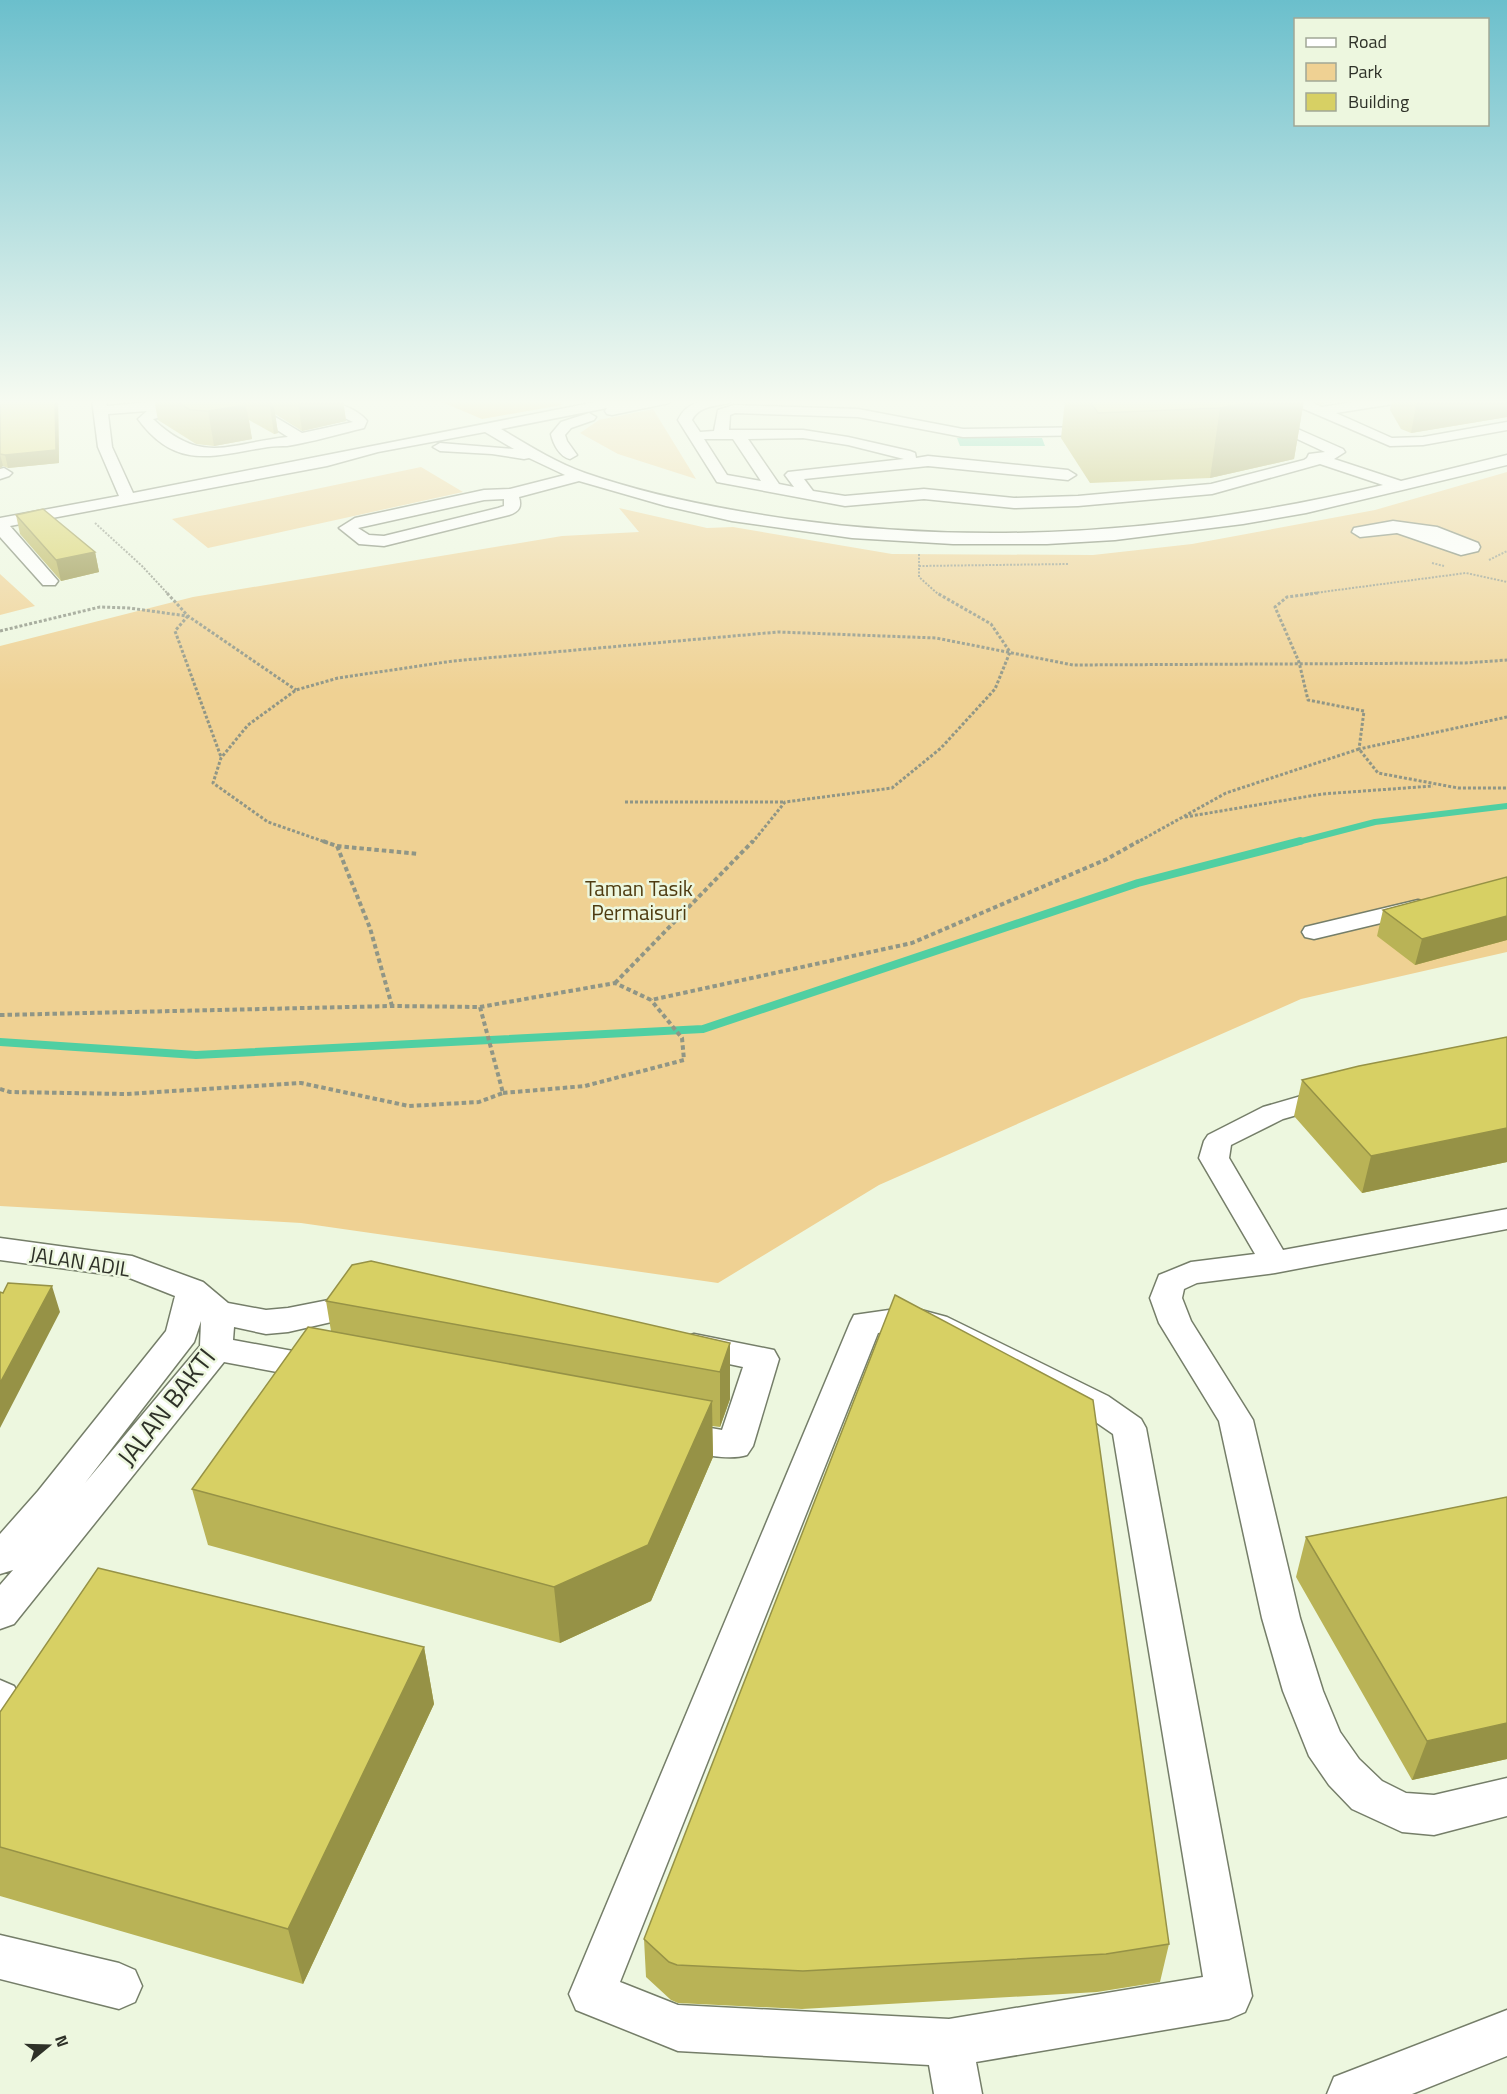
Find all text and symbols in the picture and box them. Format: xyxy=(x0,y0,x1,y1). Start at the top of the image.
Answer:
legend xyxy=(1294,18,1489,126)
text: Road xyxy=(1348,28,1387,55)
text: Park xyxy=(1348,58,1383,85)
text: Building xyxy=(1348,88,1409,115)
park label: Taman Tasik Permaisuri xyxy=(585,872,693,928)
street label: JALAN ADIL xyxy=(27,1237,133,1285)
street label: JALAN BAKTI xyxy=(107,1340,225,1474)
north arrow xyxy=(18,2016,78,2076)
text: N xyxy=(49,2032,75,2050)

